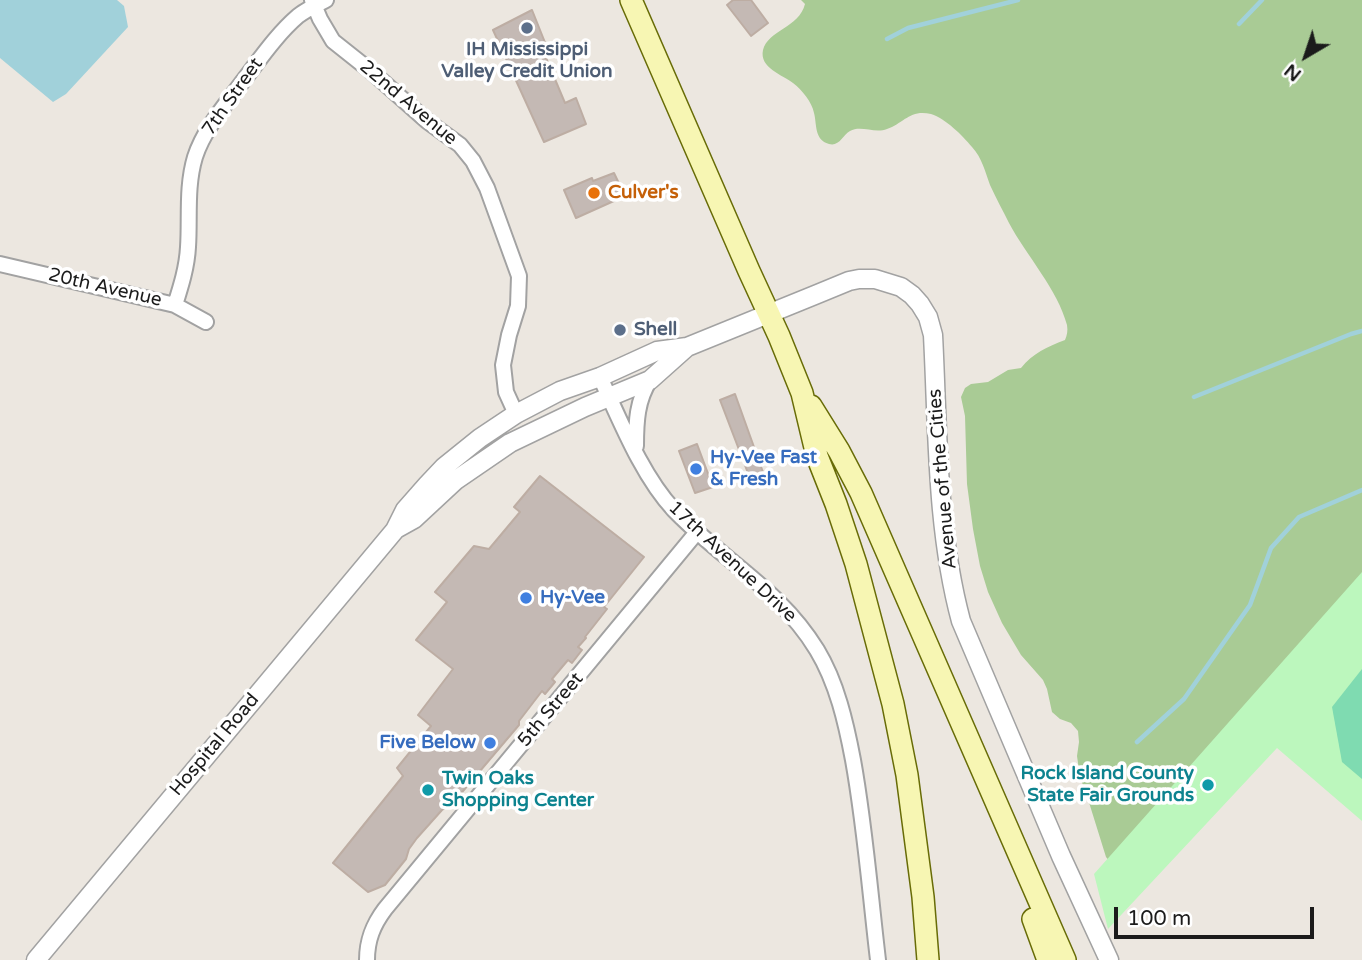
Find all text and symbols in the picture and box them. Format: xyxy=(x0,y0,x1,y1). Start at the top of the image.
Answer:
marker: IH Mississippi Valley Credit Union xyxy=(519,20,535,36)
north arrow xyxy=(1271,21,1341,91)
place label: IH Mississippi Valley Credit Union xyxy=(441,39,613,83)
street label: 7th Street xyxy=(198,54,268,140)
street label: 22nd Avenue xyxy=(355,56,461,150)
text: N xyxy=(1280,59,1306,86)
place label: Culver's xyxy=(608,182,679,204)
marker: Culver's xyxy=(586,185,602,201)
street label: 20th Avenue xyxy=(46,264,164,312)
place label: Shell xyxy=(634,319,677,341)
marker: Shell xyxy=(612,322,628,338)
street label: Avenue of the Cities xyxy=(924,388,962,570)
place label: Hy-Vee Fast & Fresh xyxy=(710,447,817,491)
marker: Hy-Vee Fast & Fresh xyxy=(688,461,704,477)
street label: 17th Avenue Drive xyxy=(663,497,801,627)
place label: Hy-Vee xyxy=(540,587,605,609)
marker: Hy-Vee xyxy=(518,590,534,606)
street label: 5th Street xyxy=(513,668,589,752)
street label: Hospital Road xyxy=(166,689,264,801)
place label: Five Below xyxy=(379,732,476,754)
marker: Five Below xyxy=(482,735,498,751)
place label: Rock Island County State Fair Grounds xyxy=(1021,763,1194,807)
place label: Twin Oaks Shopping Center xyxy=(442,768,594,812)
marker: Rock Island County State Fair Grounds xyxy=(1200,777,1216,793)
marker: Twin Oaks Shopping Center xyxy=(420,782,436,798)
scale bar xyxy=(1117,894,1316,938)
text: 100 m xyxy=(1127,906,1191,931)

